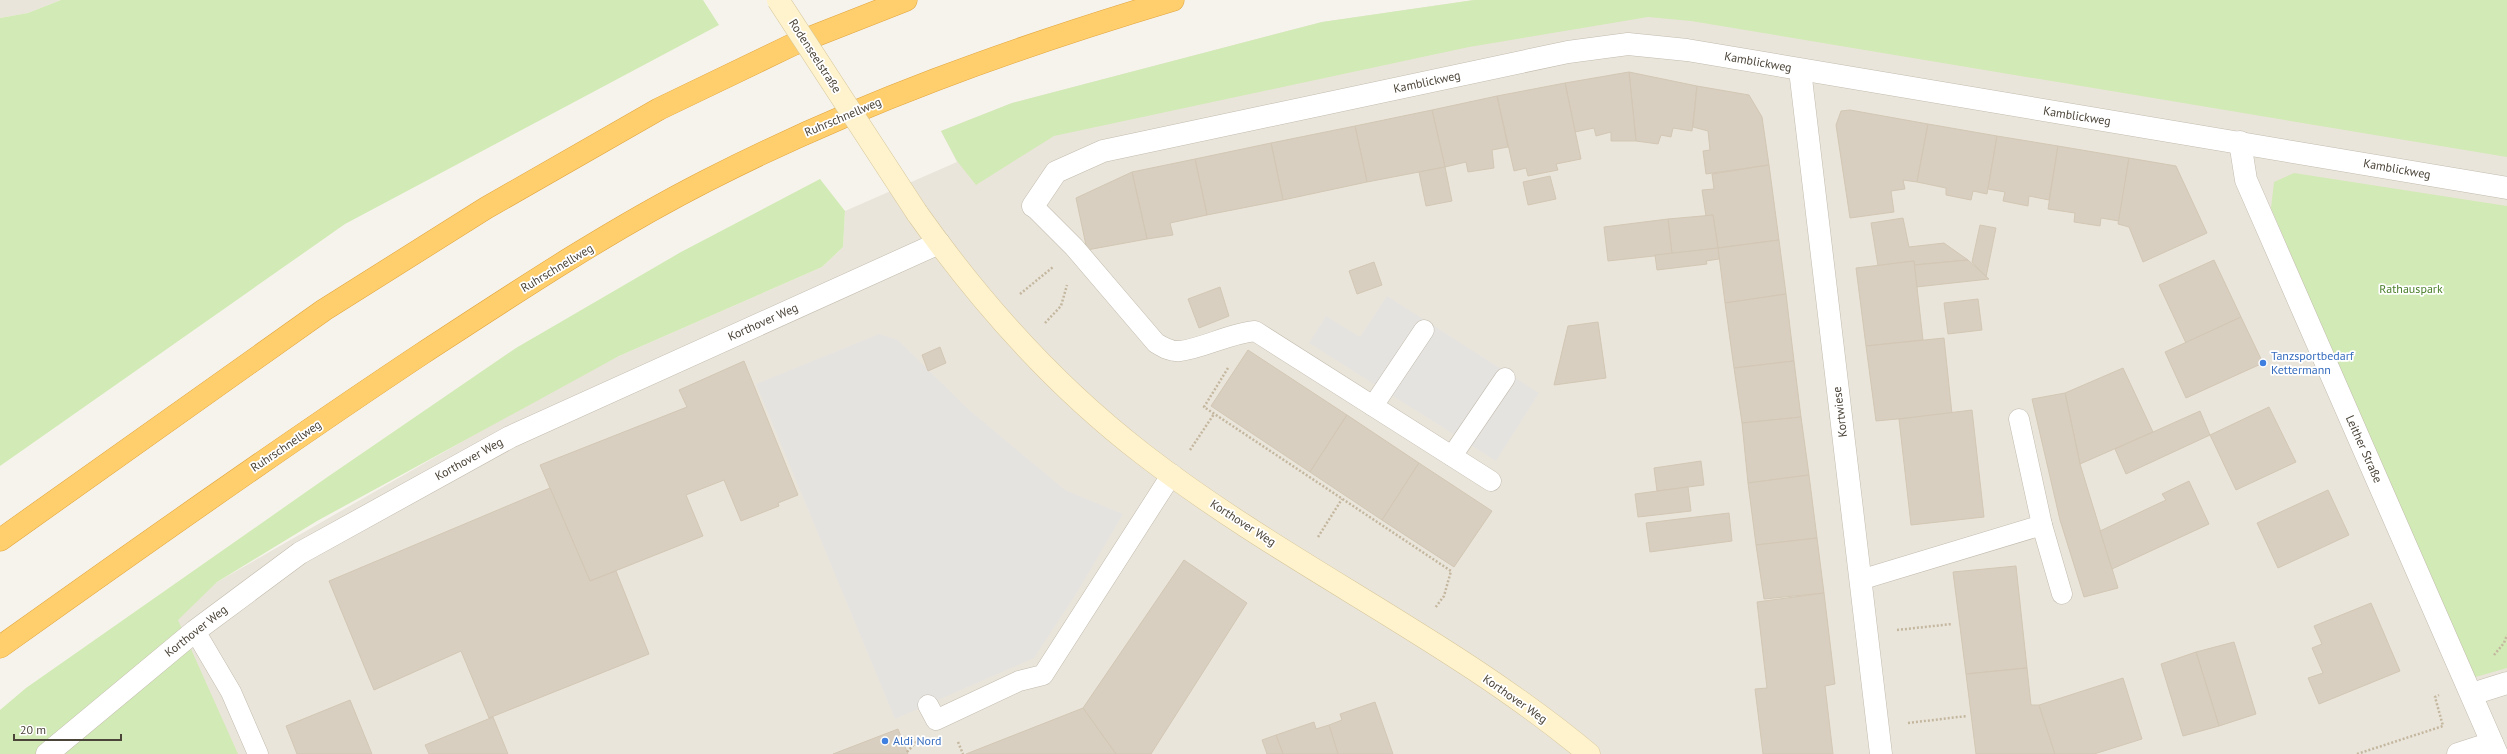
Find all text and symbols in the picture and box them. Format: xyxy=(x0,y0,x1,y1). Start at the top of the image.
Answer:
street label: Rodenseelstraße xyxy=(786,16,845,95)
street label: Kamblickweg xyxy=(1723,48,1793,75)
street label: Kamblickweg xyxy=(1392,67,1462,96)
street label: Ruhrschnellweg xyxy=(802,94,883,139)
street label: Kamblickweg xyxy=(2042,103,2112,128)
street label: Kamblickweg xyxy=(2362,155,2432,182)
street label: Ruhrschnellweg xyxy=(518,240,596,295)
park label: Rathauspark xyxy=(2379,281,2443,296)
street label: Korthover Weg xyxy=(725,299,800,344)
place label: Tanzsportbedarf Kettermann xyxy=(2271,348,2355,377)
marker: Tanzsportbedarf Kettermann xyxy=(2258,358,2268,368)
street label: Kortwiese xyxy=(1829,386,1850,438)
street label: Leither Straße xyxy=(2343,413,2386,485)
street label: Ruhrschnellweg xyxy=(248,416,324,475)
street label: Korthover Weg xyxy=(432,434,505,483)
street label: Korthover Weg xyxy=(1208,496,1279,549)
street label: Korthover Weg xyxy=(161,602,230,660)
street label: Korthover Weg xyxy=(1480,671,1550,726)
scale bar xyxy=(14,716,121,742)
text: 20 m xyxy=(20,722,46,737)
place label: Aldi Nord xyxy=(893,733,941,748)
marker: Aldi Nord xyxy=(880,736,890,746)

